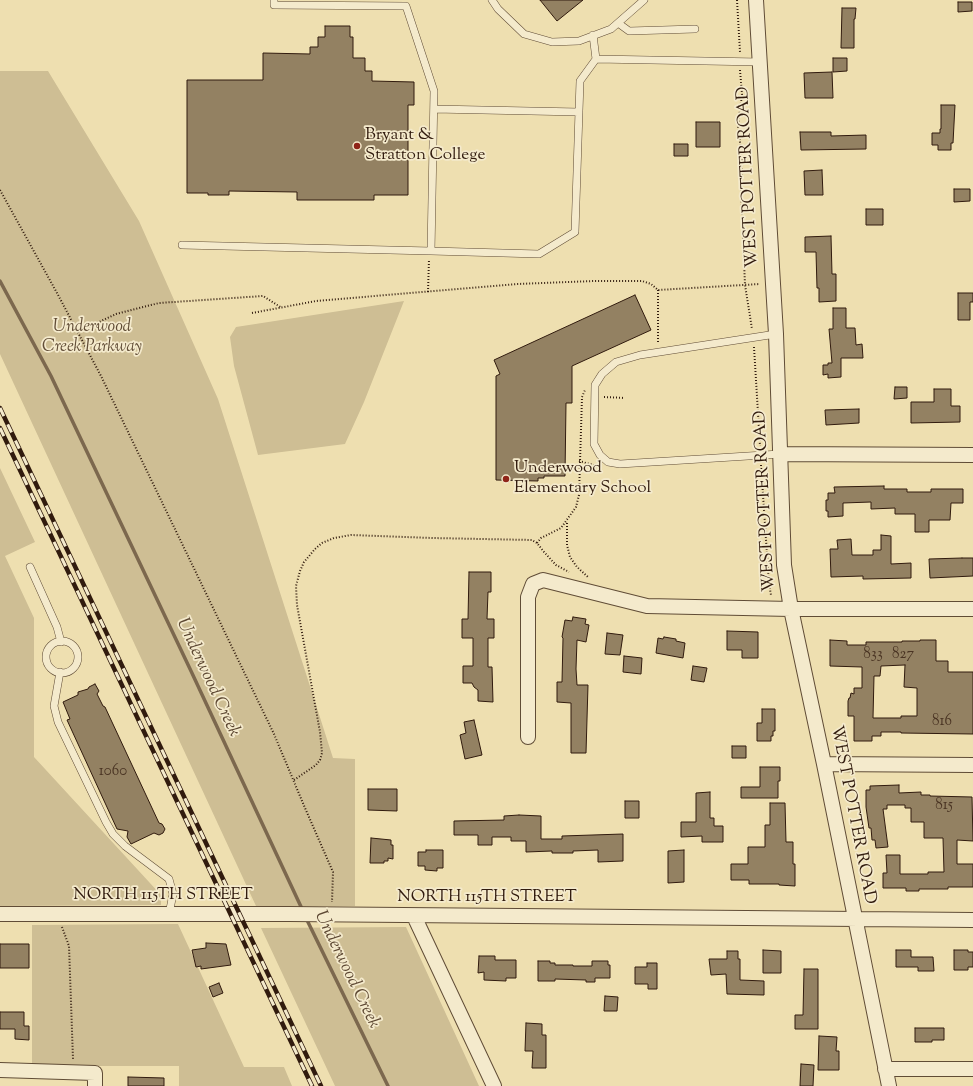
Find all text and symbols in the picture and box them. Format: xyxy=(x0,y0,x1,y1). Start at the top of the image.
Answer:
street label: WEST POTTER ROAD xyxy=(734,86,764,268)
place label: Bryant & Stratton College xyxy=(365,126,485,166)
marker: Bryant & Stratton College xyxy=(352,141,362,151)
park label: Underwood Creek Parkway xyxy=(42,318,142,358)
street label: WEST POTTER ROAD xyxy=(751,410,781,592)
place label: Underwood Elementary School xyxy=(514,459,651,499)
marker: Underwood Elementary School xyxy=(501,474,511,484)
water label: Underwood Creek xyxy=(170,615,244,741)
house number: 833 xyxy=(863,646,883,664)
house number: 827 xyxy=(892,646,914,664)
house number: 816 xyxy=(932,713,952,731)
street label: WEST POTTER ROAD xyxy=(825,724,879,906)
house number: 1060 xyxy=(99,763,127,781)
house number: 815 xyxy=(935,797,953,815)
street label: NORTH 115TH STREET xyxy=(73,886,253,906)
street label: NORTH 115TH STREET xyxy=(397,888,577,908)
water label: Underwood Creek xyxy=(308,908,384,1032)

